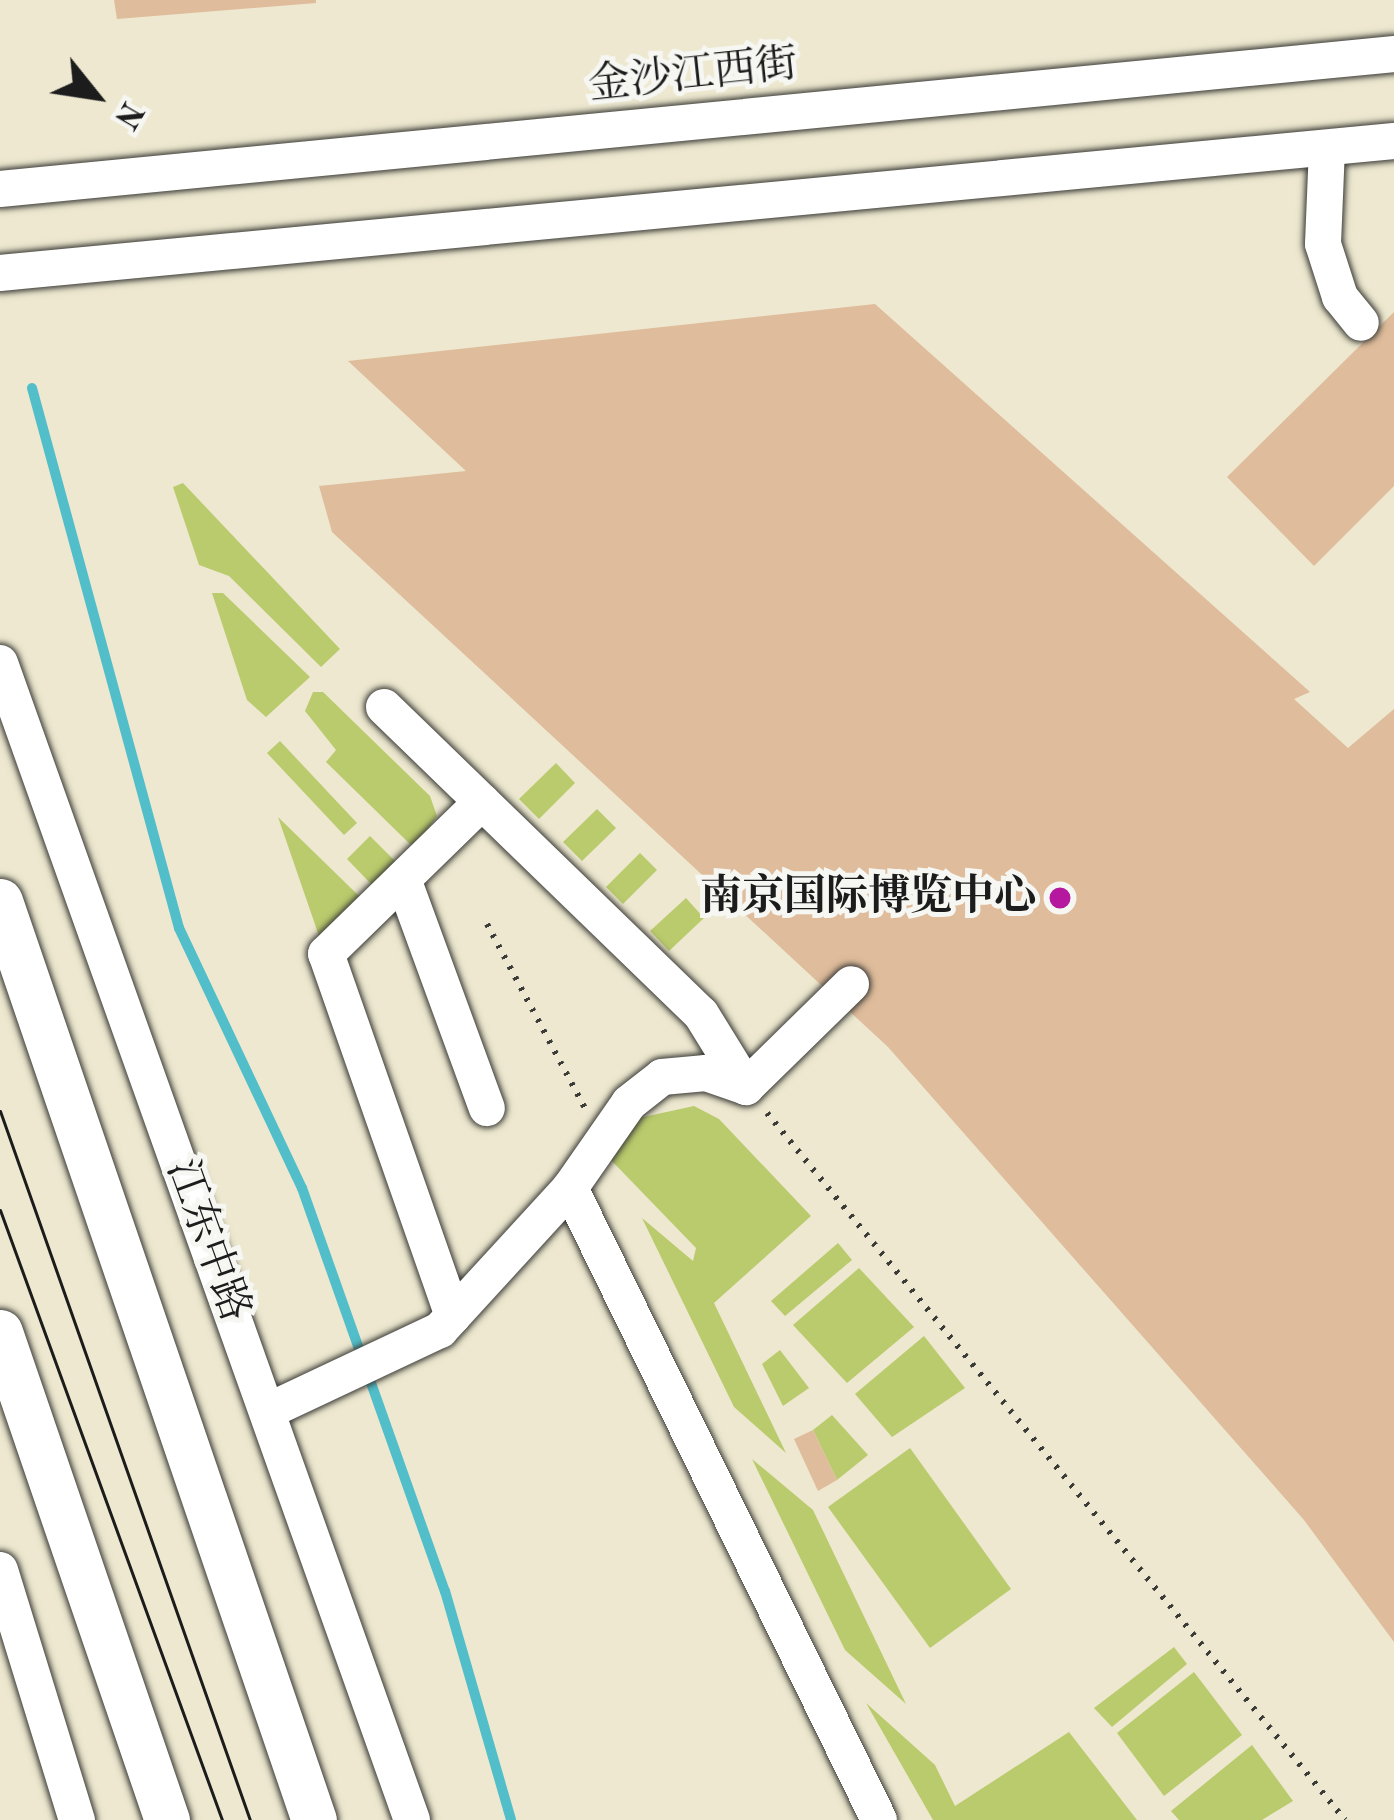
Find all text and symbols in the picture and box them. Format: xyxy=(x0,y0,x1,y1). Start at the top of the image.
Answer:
north arrow xyxy=(36,36,156,156)
street label: 金沙江西街 xyxy=(586,40,800,112)
text: N xyxy=(107,95,148,133)
place label: 南京国际博览中心 xyxy=(700,873,1036,923)
marker: 南京国际博览中心 xyxy=(1047,885,1073,911)
street label: 江东中路 xyxy=(155,1153,259,1329)

